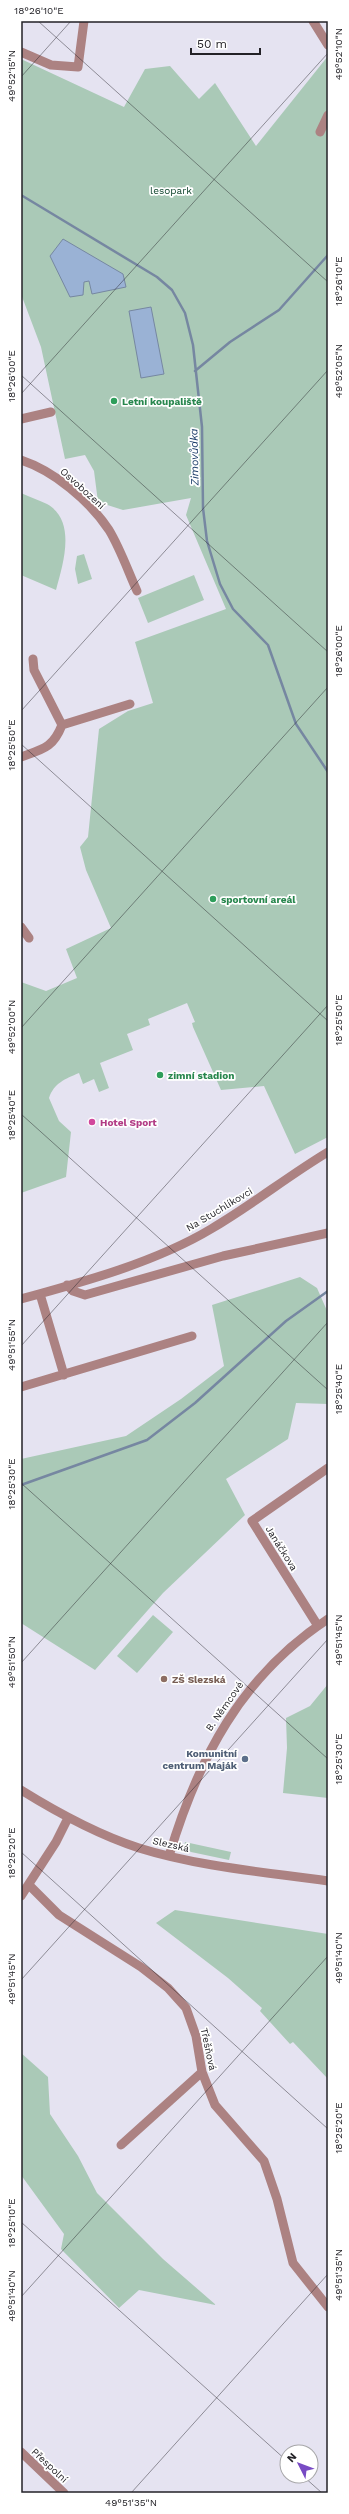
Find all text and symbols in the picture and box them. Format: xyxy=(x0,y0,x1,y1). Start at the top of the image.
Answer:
text: 18°26'10"E xyxy=(14,5,64,16)
text: 49°52'10"N xyxy=(333,28,344,80)
scale bar xyxy=(191,30,260,56)
text: 50 m xyxy=(197,37,227,51)
text: 49°52'15"N xyxy=(6,50,17,102)
park label: lesopark xyxy=(150,185,192,196)
text: 18°26'10"E xyxy=(333,256,344,306)
text: 49°52'05"N xyxy=(333,344,344,398)
text: 18°26'00"E xyxy=(6,350,17,402)
marker: Letní koupaliště xyxy=(109,396,119,406)
place label: Letní koupaliště xyxy=(122,396,202,407)
water label: Zimovůdka xyxy=(187,428,202,487)
street label: Osvobození xyxy=(58,466,107,511)
text: 18°26'00"E xyxy=(333,625,344,677)
text: 18°25'50"E xyxy=(6,719,17,771)
marker: sportovní areál xyxy=(208,894,218,904)
place label: sportovní areál xyxy=(221,894,296,905)
text: 18°25'50"E xyxy=(333,994,344,1046)
text: 49°52'00"N xyxy=(6,1000,17,1054)
marker: zimní stadion xyxy=(155,1070,165,1080)
place label: zimní stadion xyxy=(168,1070,234,1081)
text: 18°25'40"E xyxy=(6,1090,17,1140)
marker: Hotel Sport xyxy=(87,1117,97,1127)
place label: Hotel Sport xyxy=(100,1117,157,1128)
street label: Na Stuchlíkovci xyxy=(184,1185,254,1234)
text: 49°51'55"N xyxy=(6,1319,17,1371)
text: 18°25'40"E xyxy=(333,1364,344,1414)
text: 18°25'30"E xyxy=(6,1458,17,1510)
street label: Janáčkova xyxy=(263,1524,300,1573)
text: 49°51'45"N xyxy=(333,1614,344,1666)
text: 49°51'50"N xyxy=(6,1636,17,1688)
marker: ZŠ Slezská xyxy=(159,1674,169,1684)
place label: ZŠ Slezská xyxy=(172,1674,226,1685)
street label: B. Němcové xyxy=(203,1679,246,1733)
text: 18°25'30"E xyxy=(333,1733,344,1785)
place label: Komunitní centrum Maják xyxy=(162,1748,238,1771)
marker: Komunitní centrum Maják xyxy=(240,1754,250,1764)
text: 18°25'20"E xyxy=(6,1827,17,1879)
street label: Slezská xyxy=(152,1835,191,1854)
text: 49°51'40"N xyxy=(333,1932,344,1984)
text: 49°51'45"N xyxy=(6,1953,17,2005)
street label: Třešňová xyxy=(199,2027,218,2072)
text: 18°25'20"E xyxy=(333,2102,344,2154)
text: 18°25'10"E xyxy=(6,2198,17,2248)
text: 49°51'35"N xyxy=(333,2249,344,2301)
text: 49°51'40"N xyxy=(6,2270,17,2322)
north arrow xyxy=(279,2444,319,2484)
street label: Přespolní xyxy=(29,2446,70,2485)
text: N xyxy=(284,2450,299,2465)
text: 49°51'35"N xyxy=(105,2497,157,2508)

